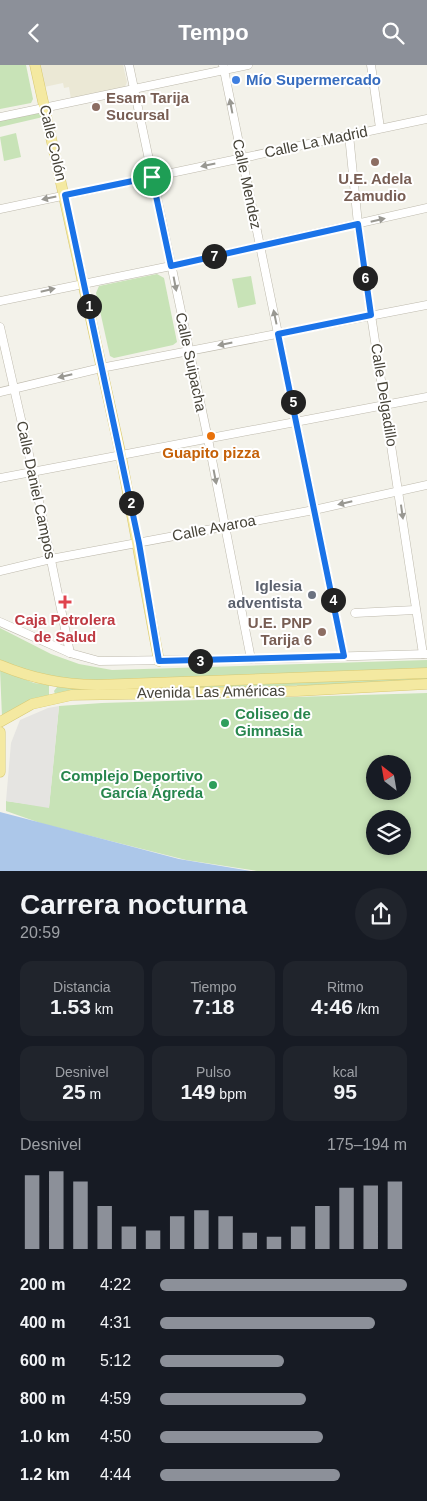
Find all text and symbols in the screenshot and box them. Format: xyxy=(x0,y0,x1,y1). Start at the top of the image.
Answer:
icon: back xyxy=(20,19,48,47)
icon: search xyxy=(379,19,407,47)
text: Tempo xyxy=(178,20,249,45)
place label: Mío Supermercado xyxy=(246,71,381,88)
marker: Mío Supermercado xyxy=(230,74,242,86)
place label: Esam Tarija Sucursal xyxy=(106,89,190,123)
one-way arrow xyxy=(227,98,235,114)
marker: Esam Tarija Sucursal xyxy=(90,101,102,113)
street label: Calle Colón xyxy=(36,103,70,183)
street label: Calle La Madrid xyxy=(263,122,369,161)
street label: Calle Mendez xyxy=(230,137,265,231)
pin xyxy=(131,156,173,198)
marker: U.E. Adela Zamudio xyxy=(369,156,381,168)
one-way arrow xyxy=(201,161,216,169)
icon: arrive xyxy=(138,163,166,191)
place label: U.E. Adela Zamudio xyxy=(338,170,412,204)
one-way arrow xyxy=(41,194,57,202)
one-way arrow xyxy=(370,216,385,224)
pin: 7 xyxy=(202,243,226,269)
text: 7 xyxy=(211,248,218,264)
pin: 6 xyxy=(352,265,378,291)
text: 6 xyxy=(362,270,369,286)
one-way arrow xyxy=(171,276,179,292)
one-way arrow xyxy=(40,286,55,294)
pin: 1 xyxy=(76,293,102,319)
text: 1 xyxy=(86,298,93,314)
one-way arrow xyxy=(271,309,279,325)
street label: Calle Suipacha xyxy=(173,311,210,414)
one-way arrow xyxy=(216,341,232,349)
street label: Calle Delgadillo xyxy=(368,342,401,448)
one-way arrow xyxy=(58,372,73,380)
pin: 5 xyxy=(280,389,306,415)
text: 5 xyxy=(290,394,297,410)
street label: Calle Daniel Campos xyxy=(14,419,59,561)
marker: Guapito pizza xyxy=(205,430,217,442)
place label: Guapito pizza xyxy=(162,444,260,461)
one-way arrow xyxy=(212,470,220,486)
pin: 2 xyxy=(118,491,144,515)
text: 2 xyxy=(128,495,135,511)
one-way arrow xyxy=(338,499,353,507)
one-way arrow xyxy=(398,505,406,521)
street label: Calle Avaroa xyxy=(171,511,258,544)
place label: Iglesia adventista xyxy=(228,577,303,611)
pin: 4 xyxy=(320,587,346,613)
marker: Iglesia adventista xyxy=(306,589,318,601)
text: 4 xyxy=(330,592,337,608)
marker: Caja Petrolera de Salud xyxy=(58,595,72,609)
place label: Caja Petrolera de Salud xyxy=(15,611,116,645)
place label: U.E. PNP Tarija 6 xyxy=(248,614,312,648)
marker: U.E. PNP Tarija 6 xyxy=(316,626,328,638)
pin: 3 xyxy=(188,649,212,673)
text: 3 xyxy=(197,653,204,669)
street label: Avenida Las Américas xyxy=(137,682,285,701)
place label: Coliseo de Gimnasia xyxy=(235,705,311,739)
marker: Coliseo de Gimnasia xyxy=(219,717,231,729)
north arrow xyxy=(366,755,411,800)
map controls xyxy=(366,755,411,855)
place label: Complejo Deportivo García Ágreda xyxy=(60,767,204,801)
marker: Complejo Deportivo García Ágreda xyxy=(207,779,219,791)
button: layers xyxy=(366,810,411,855)
button: share xyxy=(355,888,407,940)
text: Carrera nocturna xyxy=(20,889,247,920)
text: 20:59 xyxy=(20,924,60,941)
text: Distancia xyxy=(53,979,111,995)
text: Tiempo xyxy=(190,979,237,995)
text: Ritmo xyxy=(327,979,363,995)
text: 1.53 xyxy=(50,995,91,1018)
text: 7:18 xyxy=(192,995,235,1018)
text: 4:46 xyxy=(311,995,353,1018)
text: km xyxy=(91,1001,114,1017)
text: /km xyxy=(353,1001,379,1017)
text: Desnivel xyxy=(55,1064,109,1080)
text: Pulso xyxy=(196,1064,231,1080)
text: kcal xyxy=(333,1064,358,1080)
text: 25 xyxy=(62,1080,86,1103)
text: 149 xyxy=(180,1080,215,1103)
text: 95 xyxy=(333,1080,357,1103)
text: m xyxy=(86,1086,101,1102)
text: bpm xyxy=(215,1086,247,1102)
text: Desnivel xyxy=(20,1136,81,1153)
text: 175–194 m xyxy=(327,1136,407,1153)
text: 200 m xyxy=(20,1276,65,1293)
text: 4:22 xyxy=(100,1276,131,1293)
text: 400 m xyxy=(20,1314,65,1331)
text: 4:31 xyxy=(100,1314,131,1331)
text: 600 m xyxy=(20,1352,65,1369)
text: 5:12 xyxy=(100,1352,131,1369)
text: 800 m xyxy=(20,1390,65,1407)
text: 4:59 xyxy=(100,1390,131,1407)
text: 1.0 km xyxy=(20,1428,70,1445)
text: 4:50 xyxy=(100,1428,131,1445)
text: 1.2 km xyxy=(20,1466,70,1483)
text: 4:44 xyxy=(100,1466,131,1483)

